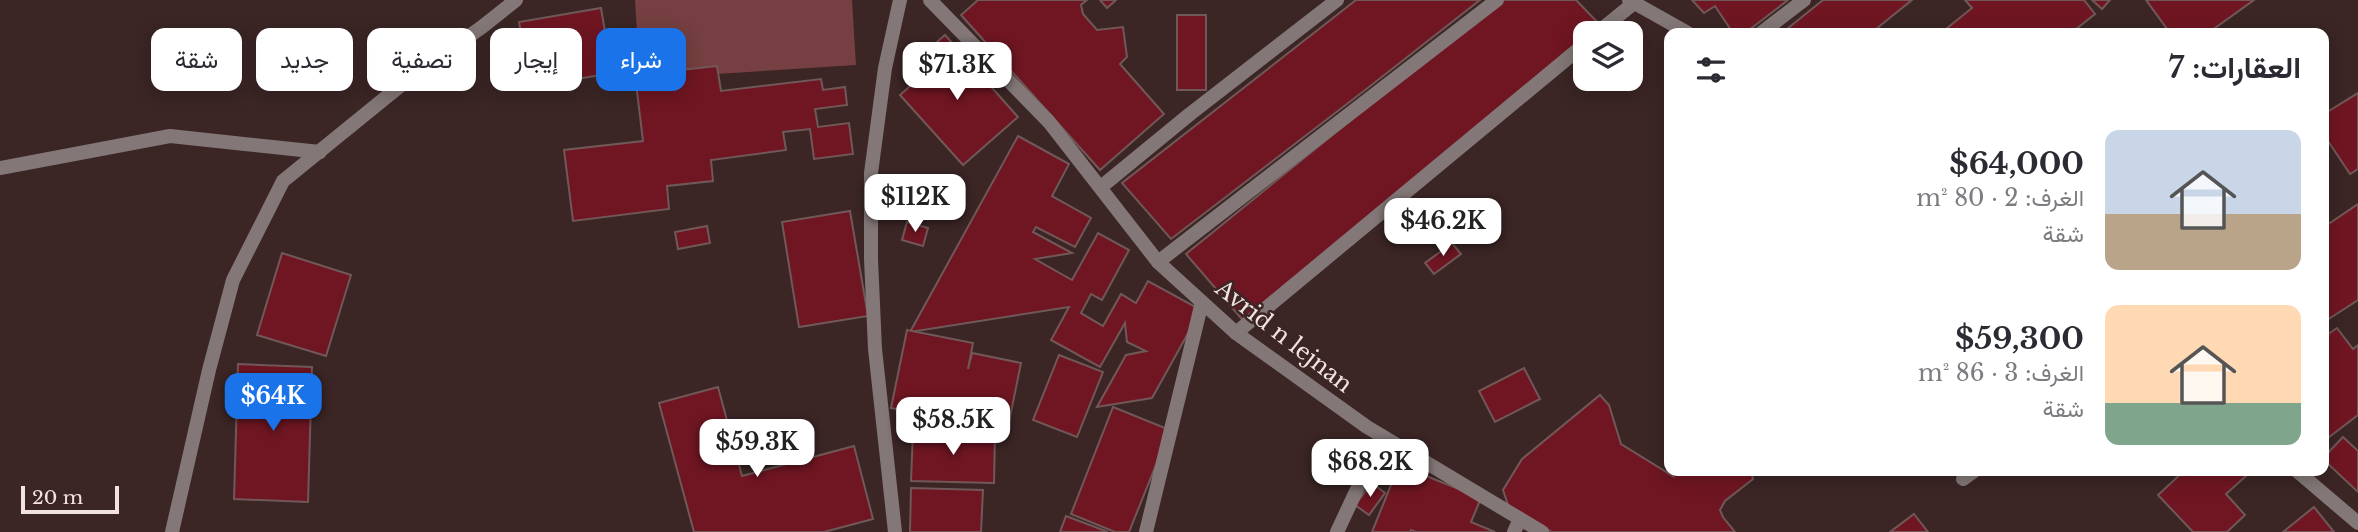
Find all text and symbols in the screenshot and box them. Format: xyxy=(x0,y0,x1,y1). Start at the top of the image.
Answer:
map controls xyxy=(1573,21,1643,91)
button: layers xyxy=(1573,21,1643,91)
chip: شقة xyxy=(151,28,242,91)
chip: جديد xyxy=(256,28,353,91)
chip: تصفية xyxy=(367,28,476,91)
chip: إيجار xyxy=(490,28,582,91)
chip: شراء xyxy=(596,28,686,91)
pin: $71.3K xyxy=(900,42,1014,102)
text: العقارات: 7 xyxy=(2168,49,2301,86)
text: $71.3K xyxy=(919,51,995,79)
icon: filters xyxy=(1692,51,1730,89)
text: $64,000 xyxy=(1949,145,2084,182)
icon: home xyxy=(2161,158,2245,242)
pin: $112K xyxy=(866,174,964,234)
text: $112K xyxy=(881,183,949,211)
text: الغرف: 2 · 80 m² xyxy=(1916,184,2084,212)
pin: $46.2K xyxy=(1386,198,1500,258)
text: $46.2K xyxy=(1400,207,1486,235)
text: شقة xyxy=(2042,220,2084,248)
street label: Avrid n lejnan xyxy=(1209,273,1358,398)
text: $59,300 xyxy=(1955,320,2084,357)
icon: home xyxy=(2161,333,2245,417)
text: الغرف: 3 · 86 m² xyxy=(1918,359,2084,387)
pin: $64K xyxy=(232,374,314,433)
text: $64K xyxy=(241,382,305,410)
text: شقة xyxy=(2042,395,2084,423)
pin: $58.5K xyxy=(896,398,1010,457)
text: $58.5K xyxy=(912,406,994,434)
pin: $59.3K xyxy=(700,420,814,479)
text: $59.3K xyxy=(716,428,798,456)
pin: $68.2K xyxy=(1313,440,1427,499)
text: $68.2K xyxy=(1328,448,1412,476)
scale bar xyxy=(21,483,119,515)
text: 20 m xyxy=(32,486,83,509)

